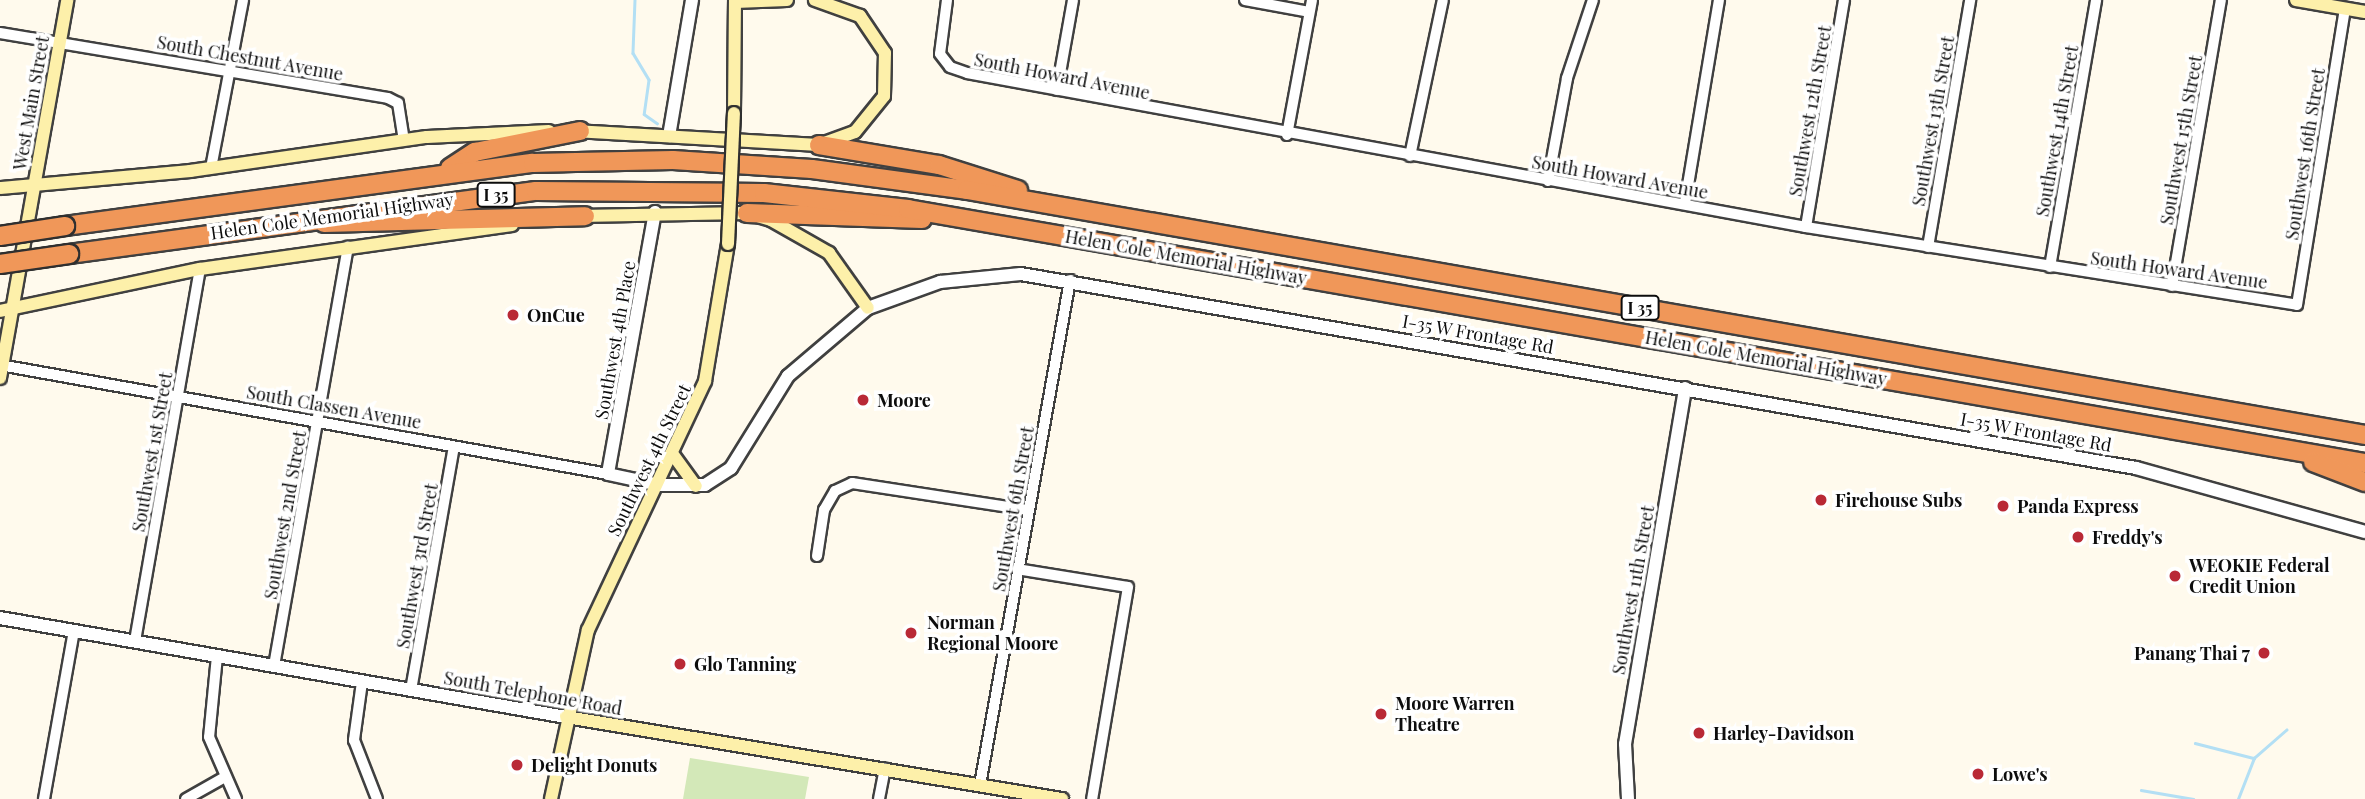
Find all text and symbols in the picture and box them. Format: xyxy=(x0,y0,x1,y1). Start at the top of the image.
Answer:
street label: Southwest 12th Street xyxy=(1784,24,1836,198)
street label: South Chestnut Avenue xyxy=(155,31,345,85)
street label: West Main Street xyxy=(9,34,53,172)
street label: Southwest 13th Street xyxy=(1907,34,1959,208)
street label: Southwest 14th Street xyxy=(2031,44,2083,218)
street label: South Howard Avenue xyxy=(972,48,1152,104)
street label: Southwest 15th Street xyxy=(2155,53,2207,227)
street label: Southwest 16th Street xyxy=(2281,66,2329,242)
street label: South Howard Avenue xyxy=(1530,151,1710,203)
road number: I 35 xyxy=(475,182,517,208)
street label: Helen Cole Memorial Highway xyxy=(209,188,455,244)
street label: Helen Cole Memorial Highway xyxy=(1063,225,1309,289)
street label: South Howard Avenue xyxy=(2089,247,2269,293)
street label: Southwest 4th Place xyxy=(590,259,640,421)
road number: I 35 xyxy=(1619,296,1661,320)
place label: OnCue xyxy=(527,304,585,326)
marker: OnCue xyxy=(505,307,521,323)
street label: I-35 W Frontage Rd xyxy=(1400,310,1556,358)
street label: Helen Cole Memorial Highway xyxy=(1643,326,1889,390)
street label: Southwest 1st Street xyxy=(127,370,177,534)
street label: Southwest 4th Street xyxy=(603,380,695,540)
street label: South Classen Avenue xyxy=(245,381,423,433)
place label: Moore xyxy=(877,389,931,411)
marker: Moore xyxy=(855,392,871,408)
street label: I-35 W Frontage Rd xyxy=(1958,408,2114,456)
street label: Southwest 6th Street xyxy=(988,425,1038,593)
street label: Southwest 2nd Street xyxy=(260,429,310,601)
street label: Southwest 3rd Street xyxy=(392,482,442,650)
place label: Firehouse Subs xyxy=(1835,489,1962,511)
marker: Firehouse Subs xyxy=(1813,492,1829,508)
place label: Panda Express xyxy=(2017,495,2139,517)
marker: Panda Express xyxy=(1995,498,2011,514)
street label: Southwest 11th Street xyxy=(1607,504,1659,676)
place label: Freddy's xyxy=(2092,526,2163,548)
marker: Freddy's xyxy=(2070,529,2086,545)
place label: WEOKIE Federal Credit Union xyxy=(2189,555,2330,598)
marker: WEOKIE Federal Credit Union xyxy=(2167,568,2183,584)
place label: Norman Regional Moore xyxy=(927,612,1058,654)
marker: Norman Regional Moore xyxy=(901,623,921,643)
place label: Panang Thai 7 xyxy=(2134,642,2250,664)
marker: Panang Thai 7 xyxy=(2256,645,2272,661)
place label: Glo Tanning xyxy=(694,653,797,675)
marker: Glo Tanning xyxy=(672,656,688,672)
street label: South Telephone Road xyxy=(442,667,624,719)
place label: Moore Warren Theatre xyxy=(1395,693,1515,736)
marker: Moore Warren Theatre xyxy=(1373,706,1389,722)
place label: Harley-Davidson xyxy=(1713,722,1854,744)
marker: Harley-Davidson xyxy=(1691,725,1707,741)
place label: Delight Donuts xyxy=(531,754,657,776)
marker: Delight Donuts xyxy=(509,757,525,773)
place label: Lowe's xyxy=(1992,763,2048,785)
marker: Lowe's xyxy=(1970,766,1986,782)

